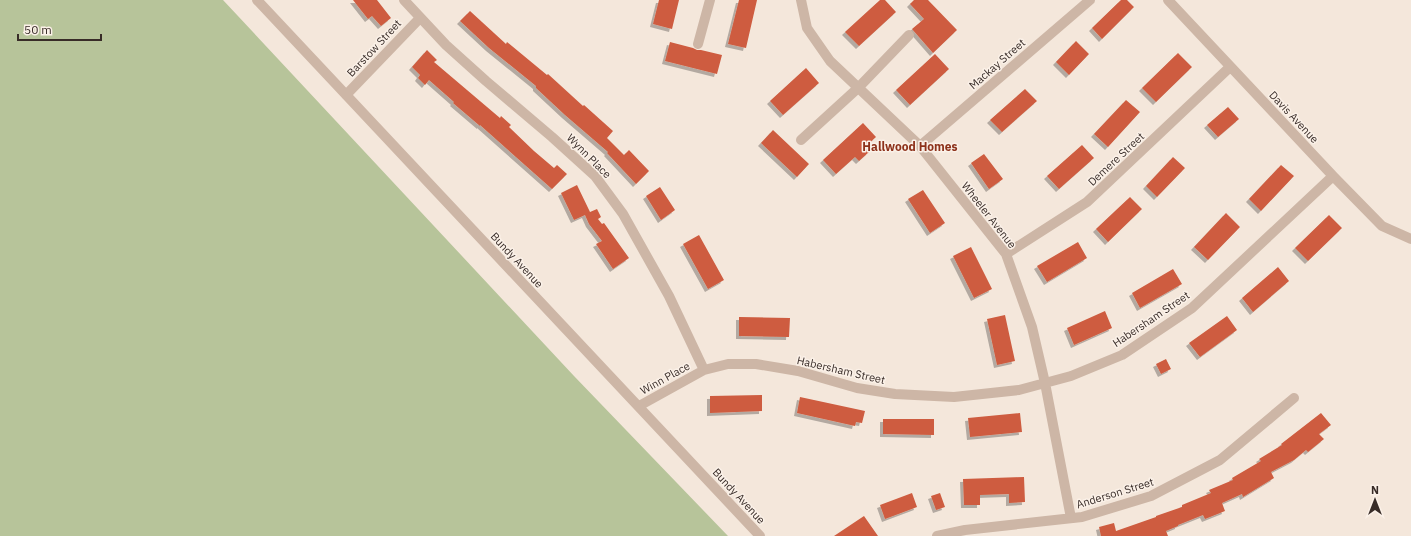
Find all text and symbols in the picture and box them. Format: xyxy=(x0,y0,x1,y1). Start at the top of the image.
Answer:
scale bar xyxy=(18,16,101,42)
street label: Barstow Street xyxy=(344,16,404,80)
text: 50 m xyxy=(24,22,52,37)
street label: Mackay Street xyxy=(966,36,1028,92)
street label: Davis Avenue xyxy=(1266,88,1322,146)
street label: Demere Street xyxy=(1085,129,1147,189)
street label: Wynn Place xyxy=(564,131,614,181)
district label: Hallwood Homes xyxy=(862,139,958,154)
street label: Wheeler Avenue xyxy=(959,179,1019,251)
street label: Bundy Avenue xyxy=(488,229,546,291)
street label: Habersham Street xyxy=(1110,288,1192,350)
street label: Habersham Street xyxy=(796,353,887,387)
street label: Winn Place xyxy=(638,359,692,397)
street label: Bundy Avenue xyxy=(710,465,768,527)
street label: Anderson Street xyxy=(1075,475,1156,511)
north arrow xyxy=(1355,480,1395,520)
text: N xyxy=(1371,483,1379,497)

